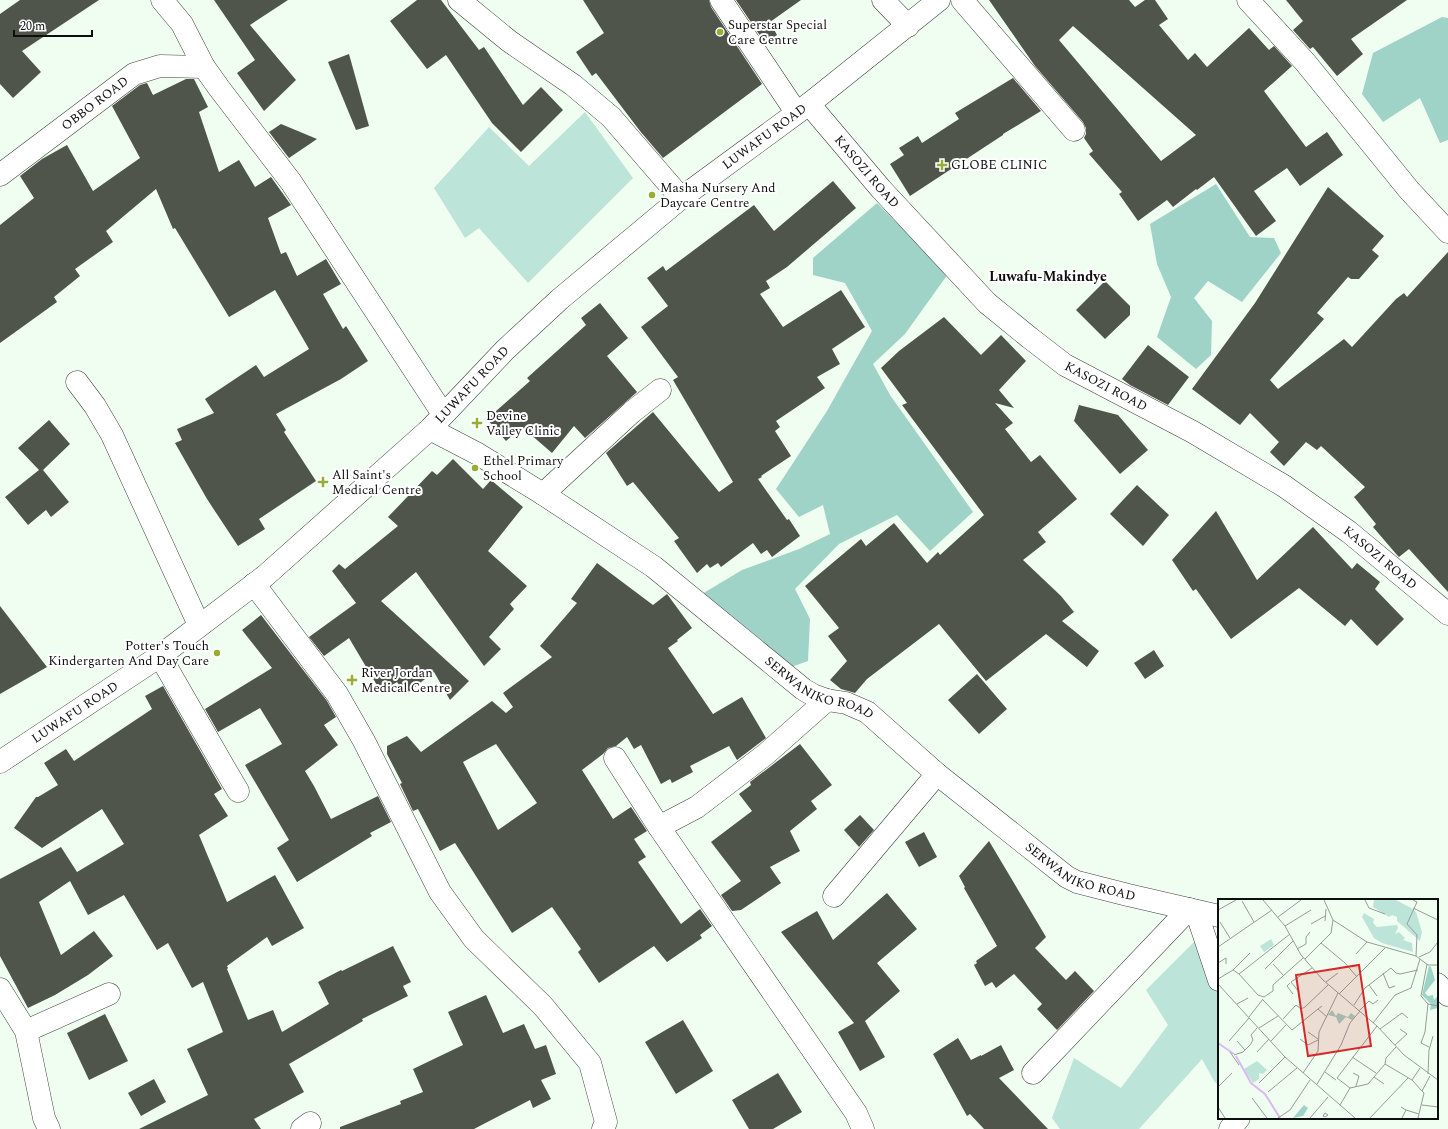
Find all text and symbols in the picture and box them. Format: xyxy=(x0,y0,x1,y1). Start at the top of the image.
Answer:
scale bar xyxy=(14,12,92,38)
place label: Superstar Special Care Centre xyxy=(728,15,827,50)
text: 20 m xyxy=(20,17,45,36)
marker: Superstar Special Care Centre xyxy=(715,27,725,37)
street label: OBBO ROAD xyxy=(57,71,133,135)
street label: LUWAFU ROAD xyxy=(718,99,811,175)
street label: KASOZI ROAD xyxy=(829,131,904,213)
place label: GLOBE CLINIC xyxy=(951,155,1047,175)
marker: GLOBE CLINIC xyxy=(936,159,948,171)
place label: Masha Nursery And Daycare Centre xyxy=(660,178,776,213)
marker: Masha Nursery And Daycare Centre xyxy=(647,190,657,200)
district label: Luwafu-Makindye xyxy=(989,266,1107,287)
street label: LUWAFU ROAD xyxy=(430,341,514,428)
street label: KASOZI ROAD xyxy=(1061,356,1151,416)
place label: Devine Valley Clinic xyxy=(486,406,560,441)
marker: Devine Valley Clinic xyxy=(471,417,483,429)
place label: Ethel Primary School xyxy=(483,451,564,486)
marker: Ethel Primary School xyxy=(470,463,480,473)
place label: All Saint's Medical Centre xyxy=(332,465,421,500)
marker: All Saint's Medical Centre xyxy=(317,476,329,488)
street label: KASOZI ROAD xyxy=(1339,521,1422,595)
place label: Potter's Touch Kindergarten And Day Care xyxy=(48,636,209,671)
marker: Potter's Touch Kindergarten And Day Care xyxy=(212,648,222,658)
street label: SERWANIKO ROAD xyxy=(760,651,879,724)
place label: River Jordan Medical Centre xyxy=(361,663,450,698)
marker: River Jordan Medical Centre xyxy=(346,674,358,686)
street label: LUWAFU ROAD xyxy=(28,676,123,748)
street label: SERWANIKO ROAD xyxy=(1021,837,1138,906)
inset map xyxy=(1218,899,1438,1119)

